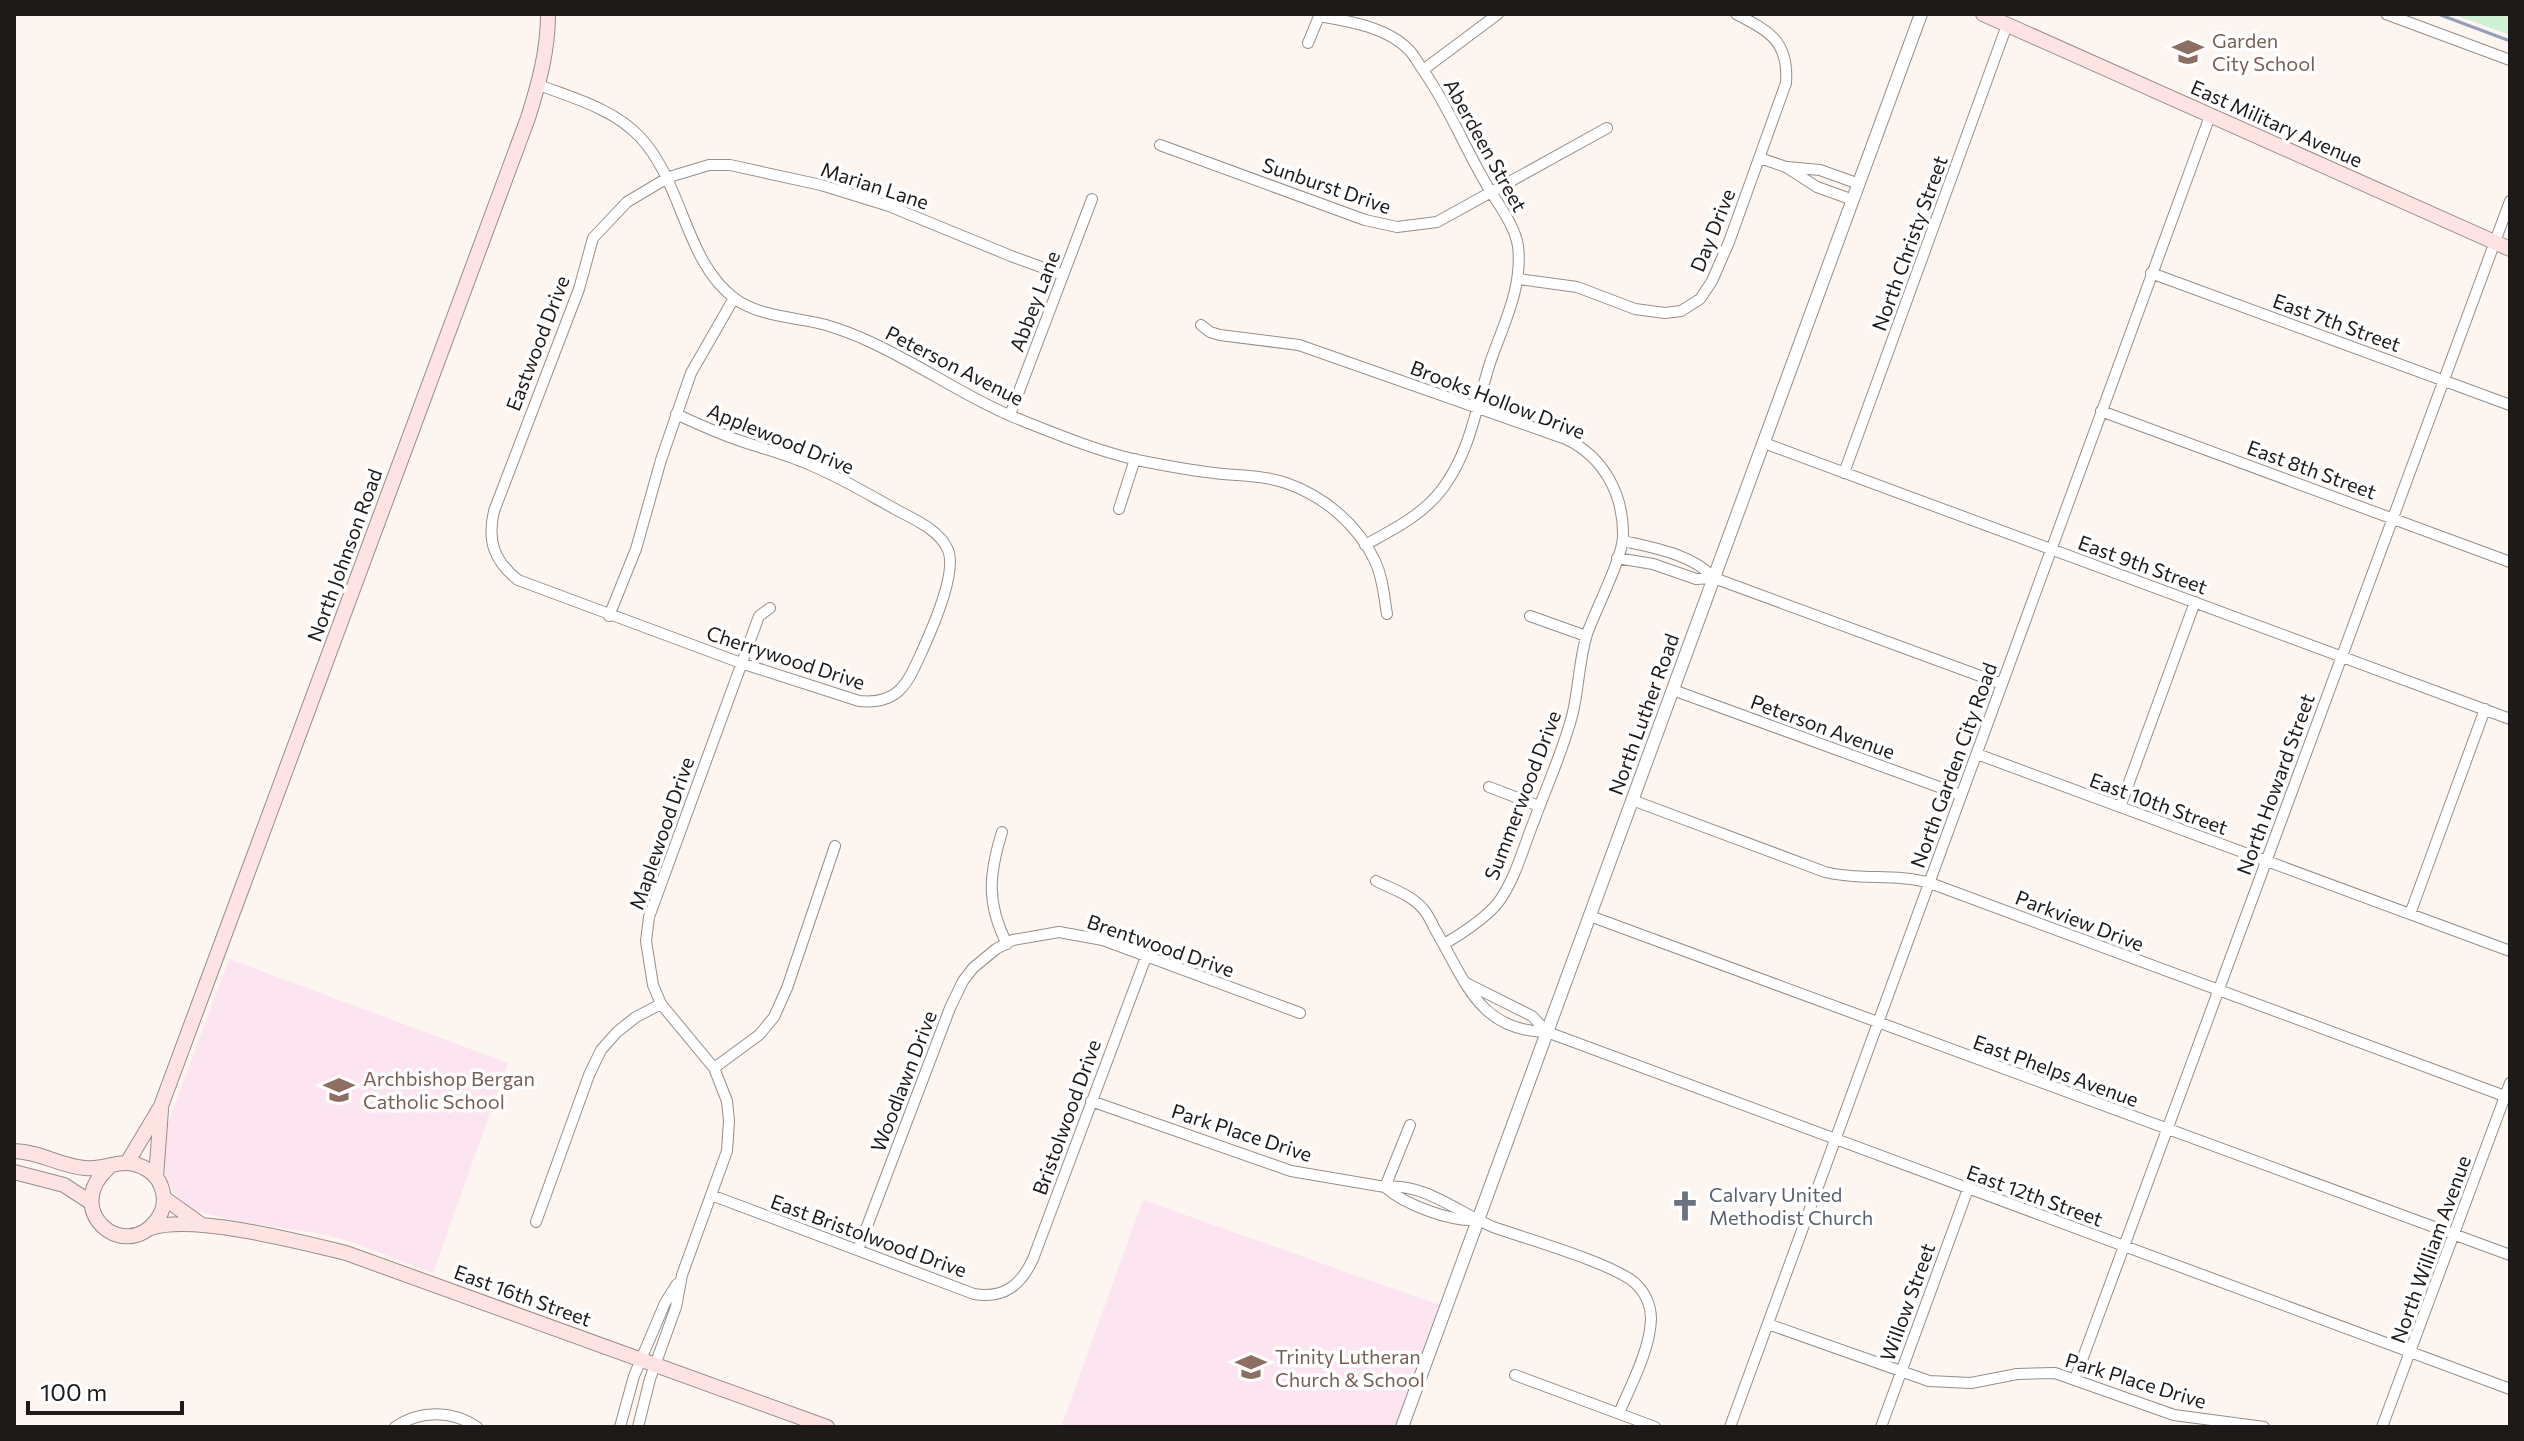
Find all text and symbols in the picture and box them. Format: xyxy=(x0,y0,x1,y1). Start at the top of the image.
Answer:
place label: Garden City School xyxy=(2212,28,2315,75)
school or university icon: Garden City School xyxy=(2171,35,2205,69)
street label: Aberdeen Street xyxy=(1440,74,1532,216)
street label: East Military Avenue xyxy=(2187,74,2367,172)
street label: Sunburst Drive xyxy=(1260,152,1394,218)
street label: North Christy Street xyxy=(1866,152,1952,334)
street label: Marian Lane xyxy=(818,156,932,214)
street label: Day Drive xyxy=(1684,185,1740,275)
street label: Abbey Lane xyxy=(1004,247,1064,355)
street label: Eastwood Drive xyxy=(500,272,574,414)
street label: East 7th Street xyxy=(2270,288,2404,356)
street label: Peterson Avenue xyxy=(882,320,1028,410)
street label: Brooks Hollow Drive xyxy=(1407,355,1589,443)
street label: Applewood Drive xyxy=(704,398,858,478)
street label: East 8th Street xyxy=(2244,435,2380,503)
street label: North Johnson Road xyxy=(302,465,386,645)
street label: East 9th Street xyxy=(2075,530,2211,598)
street label: Cherrywood Drive xyxy=(704,620,868,694)
street label: North Luther Road xyxy=(1603,630,1683,798)
street label: North Garden City Road xyxy=(1905,659,2001,871)
street label: Peterson Avenue xyxy=(1748,689,1898,763)
street label: North Howard Street xyxy=(2231,690,2319,878)
street label: Summerwood Drive xyxy=(1479,707,1565,883)
street label: Maplewood Drive xyxy=(624,754,698,912)
street label: East 10th Street xyxy=(2087,767,2231,839)
street label: Parkview Drive xyxy=(2012,884,2148,956)
street label: Brentwood Drive xyxy=(1084,909,1238,981)
street label: Woodlawn Drive xyxy=(865,1007,941,1155)
street label: East Phelps Avenue xyxy=(1970,1029,2142,1111)
street label: Bristolwood Drive xyxy=(1027,1036,1105,1198)
place label: Archbishop Bergan Catholic School xyxy=(363,1066,535,1113)
school or university icon: Archbishop Bergan Catholic School xyxy=(322,1073,356,1107)
street label: Park Place Drive xyxy=(1169,1098,1315,1166)
street label: North William Avenue xyxy=(2385,1152,2475,1346)
street label: East 12th Street xyxy=(1964,1159,2106,1231)
place label: Calvary United Methodist Church xyxy=(1709,1182,1873,1229)
street label: East Bristolwood Drive xyxy=(768,1188,970,1282)
church icon: Calvary United Methodist Church xyxy=(1668,1189,1702,1223)
street label: Willow Street xyxy=(1875,1240,1939,1364)
street label: East 16th Street xyxy=(451,1259,595,1331)
place label: Trinity Lutheran Church & School xyxy=(1275,1344,1425,1391)
street label: Park Place Drive xyxy=(2063,1347,2209,1413)
school or university icon: Trinity Lutheran Church & School xyxy=(1234,1350,1268,1384)
scale bar xyxy=(28,1365,182,1415)
text: 100 m xyxy=(40,1377,107,1406)

